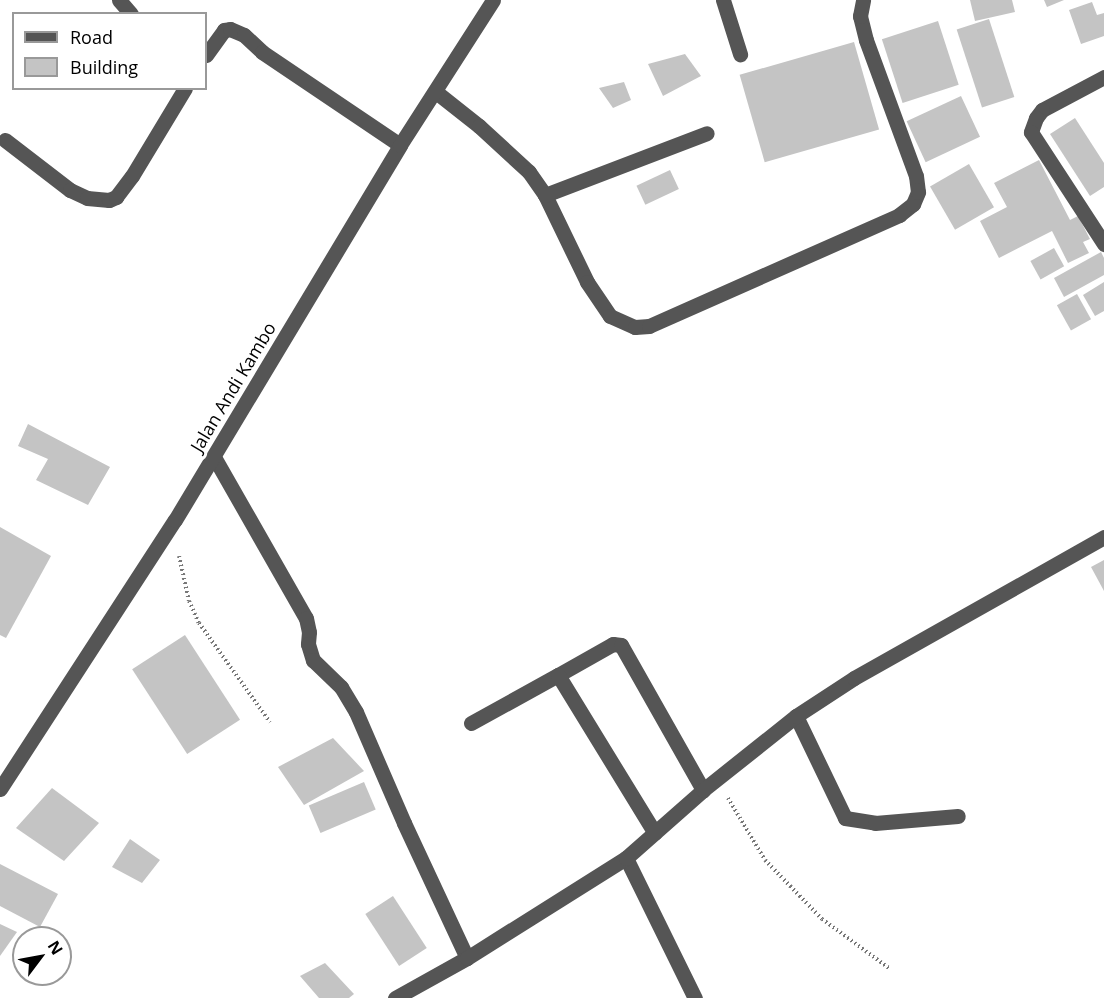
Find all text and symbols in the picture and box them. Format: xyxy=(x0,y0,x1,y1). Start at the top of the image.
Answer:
legend xyxy=(12,12,207,90)
text: Road xyxy=(70,25,113,49)
text: Building xyxy=(70,55,138,79)
street label: Jalan Andi Kambo xyxy=(186,318,280,456)
north arrow xyxy=(12,926,72,986)
text: N xyxy=(43,936,68,959)

